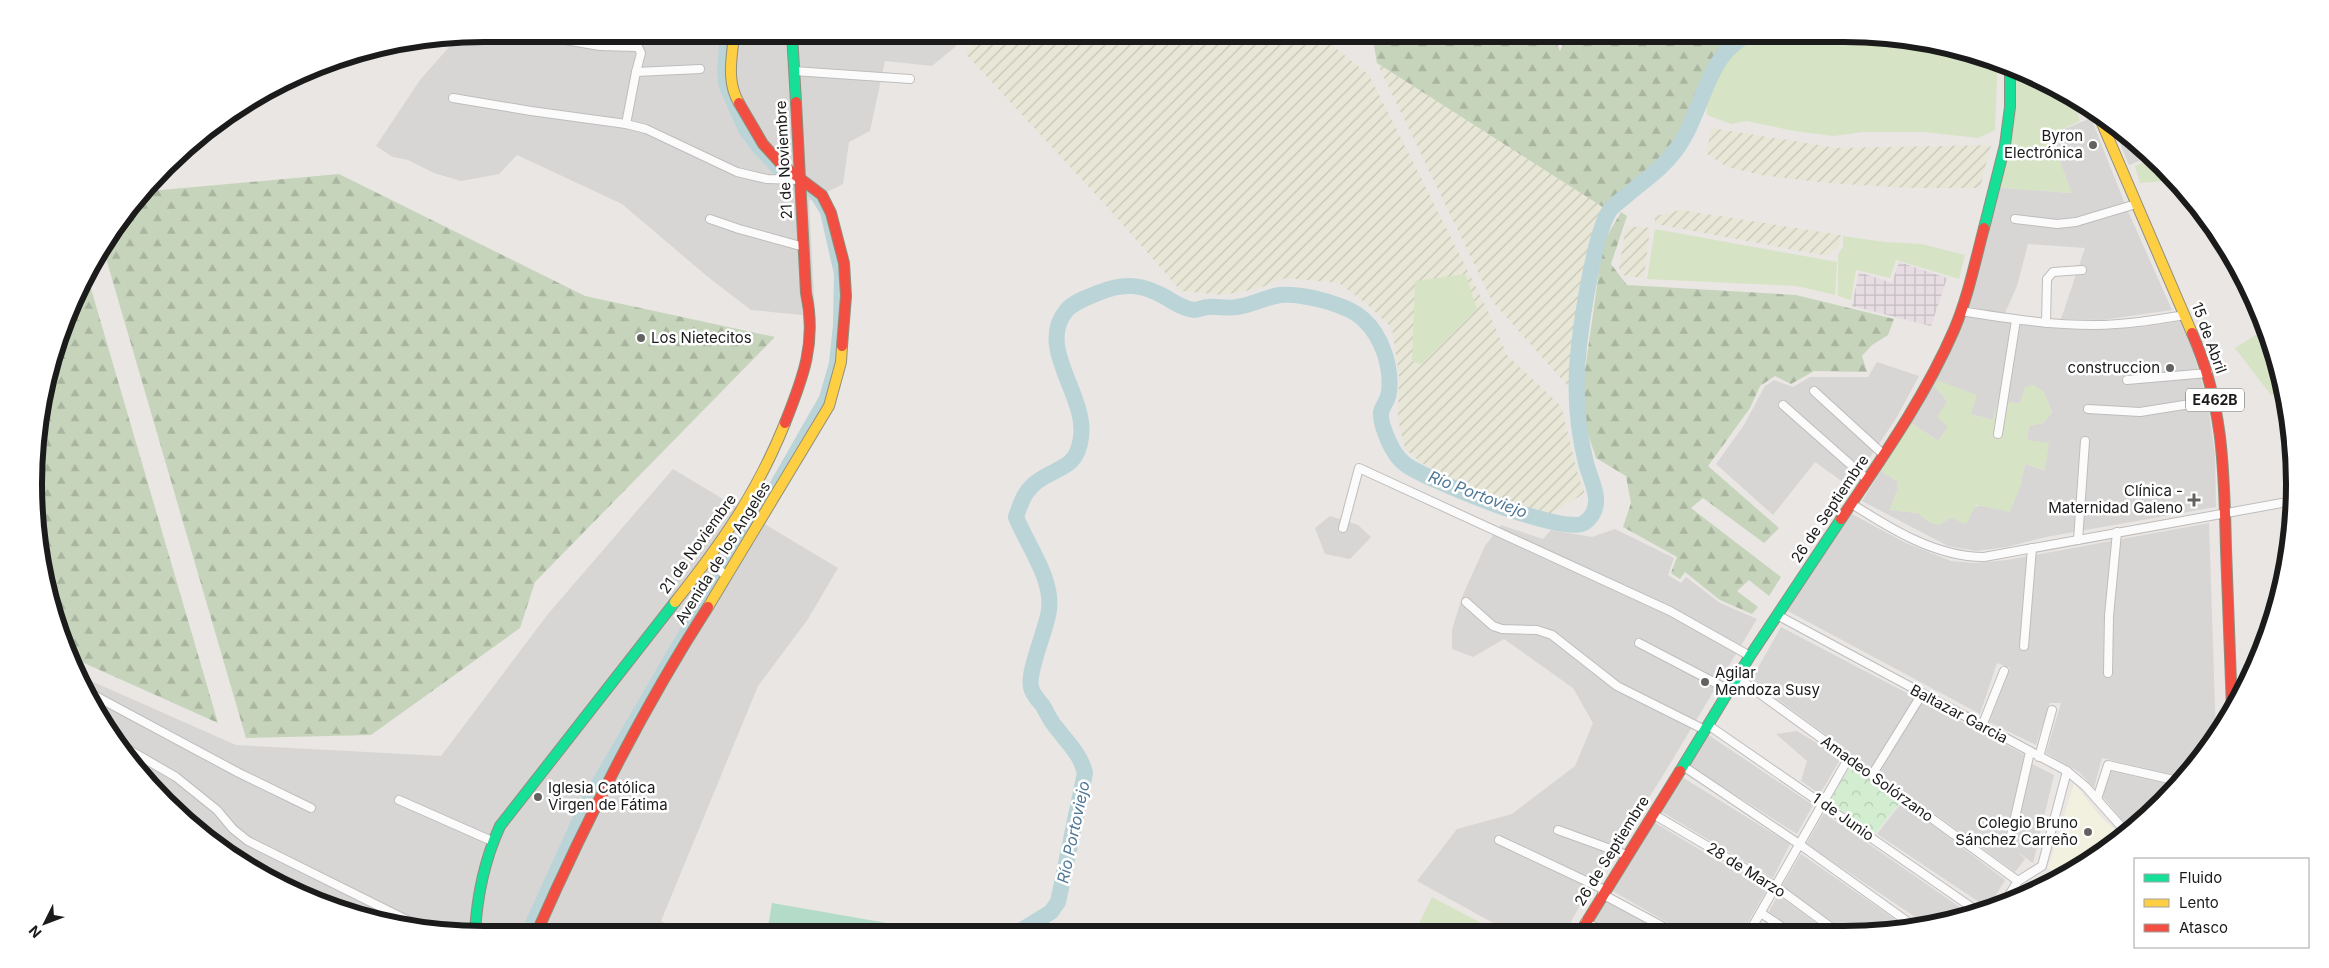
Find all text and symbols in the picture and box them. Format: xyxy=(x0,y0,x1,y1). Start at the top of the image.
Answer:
street label: 21 de Noviembre xyxy=(771,100,796,220)
place label: Byron Electrónica xyxy=(2004,126,2083,162)
marker: Byron Electrónica xyxy=(2087,139,2099,151)
street label: 15 de Abril xyxy=(2188,300,2231,376)
place label: Los Nietecitos xyxy=(651,328,752,347)
marker: Los Nietecitos xyxy=(635,332,647,344)
place label: construccion xyxy=(2068,358,2160,377)
marker: construccion xyxy=(2164,362,2176,374)
road number: E462B xyxy=(2186,388,2244,412)
street label: 26 de Septiembre xyxy=(1786,451,1873,566)
water label: Río Portoviejo xyxy=(1426,466,1530,522)
street label: Avenida de los Angeles xyxy=(671,478,774,628)
place label: Clínica - Maternidad Galeno xyxy=(2048,481,2183,517)
street label: 21 de Noviembre xyxy=(655,490,740,597)
marker: Clínica - Maternidad Galeno xyxy=(2187,493,2201,507)
place label: Agilar Mendoza Susy xyxy=(1715,663,1820,699)
marker: Agilar Mendoza Susy xyxy=(1699,676,1711,688)
street label: Baltazar Garcia xyxy=(1907,680,2011,747)
street label: Amadeo Solórzano xyxy=(1817,731,1937,826)
place label: Iglesia Católica Virgen de Fátima xyxy=(548,778,668,814)
water label: Río Portoviejo xyxy=(1052,779,1094,885)
street label: 1 de Junio xyxy=(1809,788,1878,845)
marker: Iglesia Católica Virgen de Fátima xyxy=(532,791,544,803)
street label: 26 de Septiembre xyxy=(1570,792,1653,909)
place label: Colegio Bruno Sánchez Carreño xyxy=(1955,813,2078,849)
marker: Colegio Bruno Sánchez Carreño xyxy=(2082,826,2094,838)
street label: 28 de Marzo xyxy=(1703,838,1789,901)
legend xyxy=(2134,858,2309,948)
text: Fluido xyxy=(2179,868,2222,887)
text: Lento xyxy=(2179,893,2219,912)
north arrow xyxy=(20,898,70,948)
text: Atasco xyxy=(2179,918,2228,937)
text: N xyxy=(25,922,45,942)

